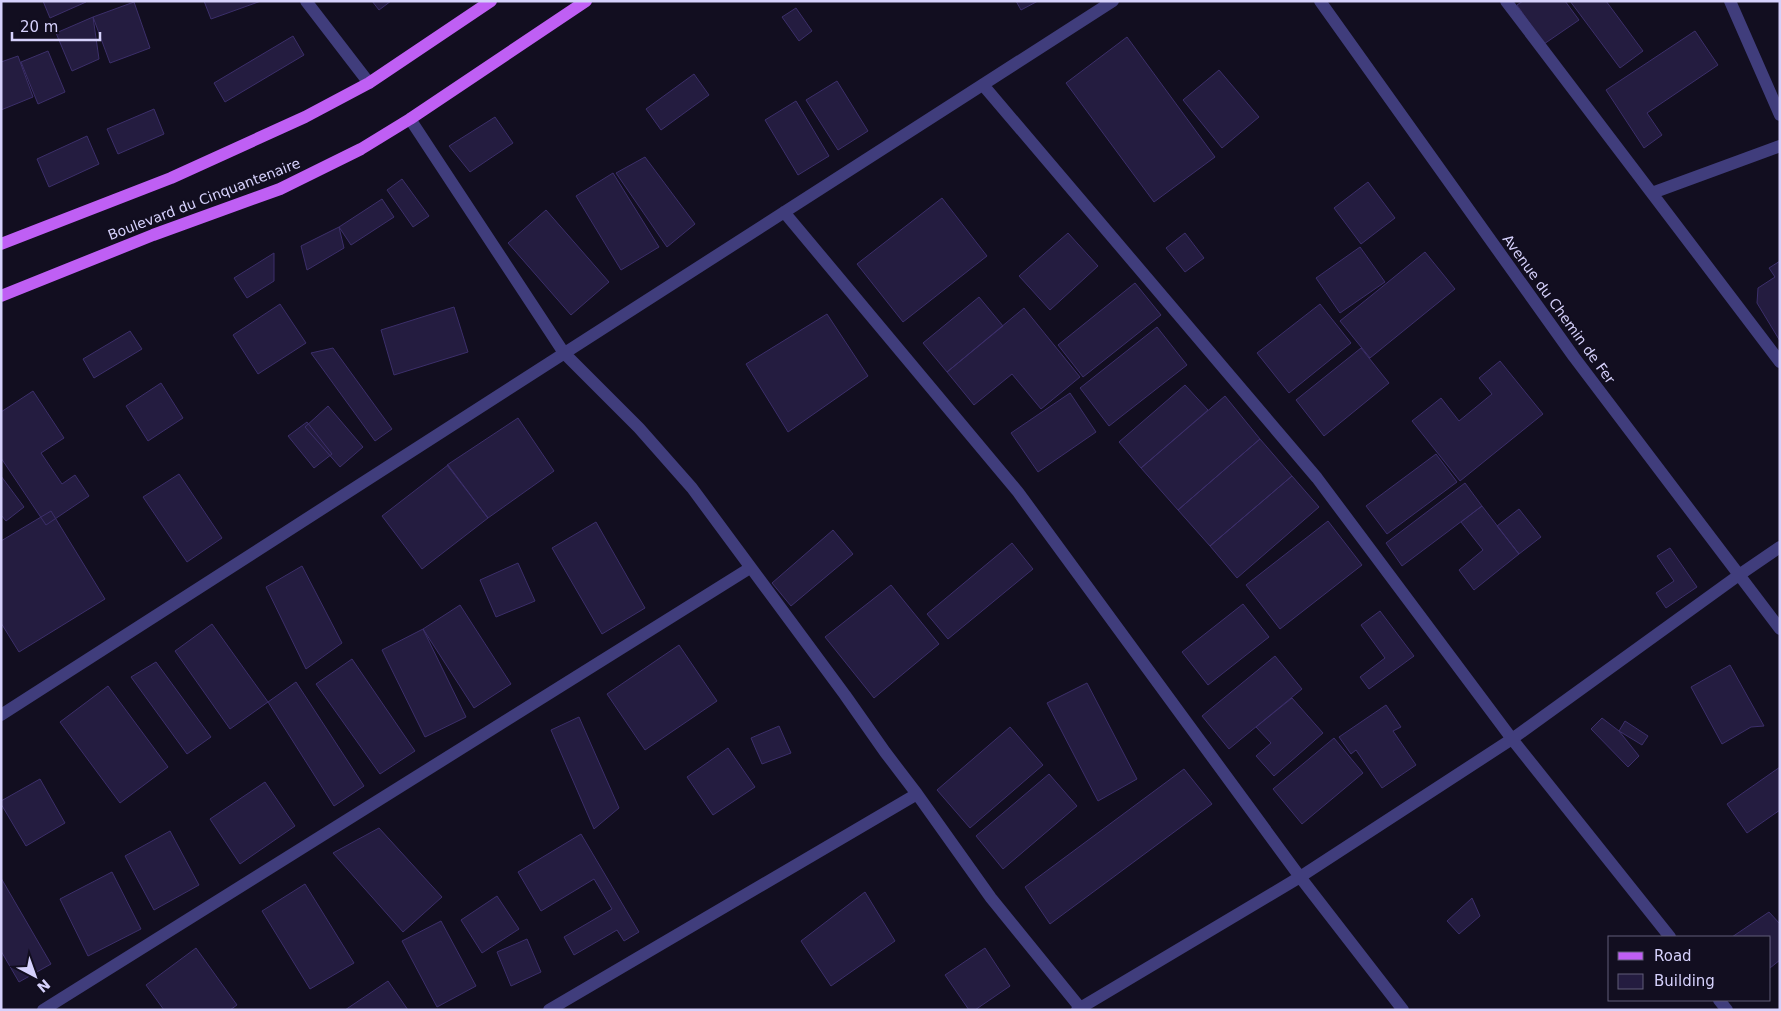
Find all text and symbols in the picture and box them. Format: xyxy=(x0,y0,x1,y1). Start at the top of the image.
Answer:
scale bar xyxy=(12,10,100,42)
text: 20 m xyxy=(20,18,58,36)
street label: Boulevard du Cinquantenaire xyxy=(106,155,302,243)
street label: Avenue du Chemin de Fer xyxy=(1500,231,1619,387)
legend xyxy=(1608,936,1771,1001)
text: Road xyxy=(1654,947,1692,965)
north arrow xyxy=(10,951,60,1001)
text: Building xyxy=(1654,972,1715,990)
text: N xyxy=(34,976,53,996)

